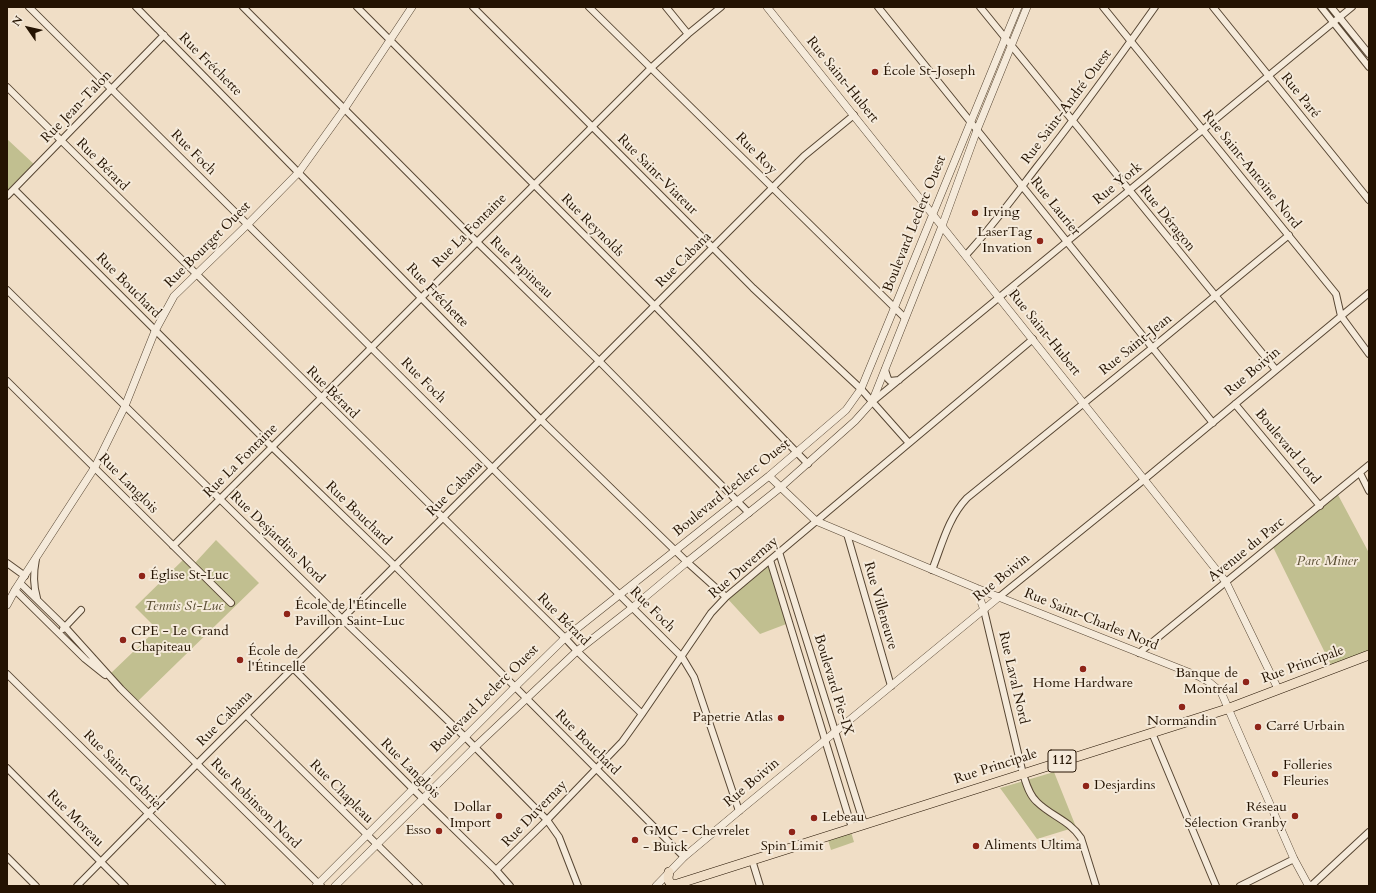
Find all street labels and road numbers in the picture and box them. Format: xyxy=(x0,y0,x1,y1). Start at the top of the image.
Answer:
street label: Rue Fréchette xyxy=(175,30,245,100)
street label: Rue Saint-Hubert xyxy=(802,34,882,126)
street label: Rue Saint-André Ouest xyxy=(1018,46,1116,168)
street label: Rue Jean-Talon xyxy=(38,67,116,147)
street label: Rue Paré xyxy=(1277,70,1323,122)
street label: Rue Saint-Antoine Nord xyxy=(1198,108,1304,232)
street label: Rue Foch xyxy=(167,127,219,179)
street label: Rue Roy xyxy=(732,130,780,178)
street label: Rue Saint-Viateur xyxy=(613,131,701,219)
street label: Rue Bérard xyxy=(72,135,132,195)
street label: Boulevard Leclerc Ouest xyxy=(880,153,950,295)
street label: Rue York xyxy=(1090,159,1146,209)
street label: Rue Laurier xyxy=(1026,174,1084,240)
street label: Rue Déragon xyxy=(1135,183,1199,255)
street label: Rue La Fontaine xyxy=(429,190,511,272)
street label: Rue Reynolds xyxy=(557,191,627,261)
street label: Rue Bourget Ouest xyxy=(161,198,255,292)
street label: Rue Cabana xyxy=(653,229,715,291)
street label: Rue Papineau xyxy=(486,234,556,302)
street label: Rue Bouchard xyxy=(92,250,164,322)
street label: Rue Fréchette xyxy=(402,260,472,332)
street label: Rue Saint-Hubert xyxy=(1004,287,1084,379)
street label: Rue Saint-Jean xyxy=(1096,311,1176,379)
street label: Rue Boivin xyxy=(1222,344,1284,400)
street label: Rue Foch xyxy=(397,355,449,407)
street label: Rue Bérard xyxy=(302,363,362,423)
street label: Boulevard Lord xyxy=(1251,406,1323,488)
street label: Rue La Fontaine xyxy=(200,420,282,502)
street label: Boulevard Leclerc Ouest xyxy=(670,436,794,540)
street label: Rue Langlois xyxy=(95,451,161,517)
street label: Rue Cabana xyxy=(424,458,486,520)
street label: Rue Bouchard xyxy=(322,478,394,550)
street label: Rue Desjardins Nord xyxy=(226,489,328,587)
street label: Avenue du Parc xyxy=(1205,514,1289,586)
street label: Rue Duvernay xyxy=(706,533,782,603)
street label: Rue Boivin xyxy=(970,550,1034,606)
street label: Rue Villeneuve xyxy=(859,560,901,652)
street label: Rue Foch xyxy=(626,584,678,636)
street label: Rue Saint-Charles Nord xyxy=(1022,585,1160,655)
street label: Rue Bérard xyxy=(533,590,593,650)
street label: Rue Laval Nord xyxy=(994,630,1032,726)
street label: Boulevard Pie-IX xyxy=(810,632,856,738)
street label: Boulevard Leclerc Ouest xyxy=(428,642,542,756)
street label: Rue Principale xyxy=(1259,642,1347,688)
street label: Rue Cabana xyxy=(194,688,256,750)
street label: Rue Bouchard xyxy=(551,707,623,779)
street label: Rue Saint-Gabriel xyxy=(79,727,167,815)
street label: Rue Langlois xyxy=(377,736,443,802)
street label: Rue Principale xyxy=(952,746,1040,788)
road number: 112 xyxy=(1048,750,1076,772)
street label: Rue Boivin xyxy=(721,755,783,811)
street label: Rue Robinson Nord xyxy=(207,756,303,852)
street label: Rue Chapleau xyxy=(306,757,376,827)
street label: Rue Duvernay xyxy=(499,777,571,851)
street label: Rue Moreau xyxy=(43,787,107,851)

